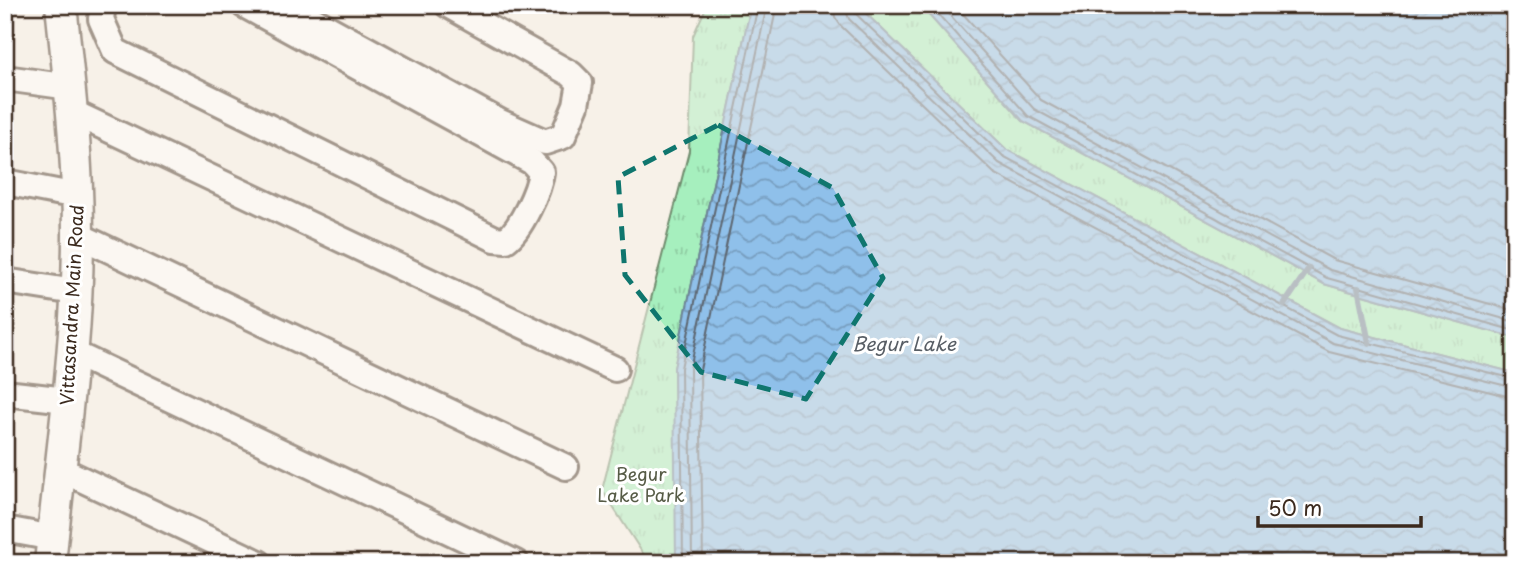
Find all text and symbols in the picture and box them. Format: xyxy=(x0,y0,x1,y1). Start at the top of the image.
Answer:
street label: Vittasandra Main Road xyxy=(52,204,90,406)
water label: Begur Lake xyxy=(852,329,957,357)
park label: Begur Lake Park xyxy=(597,460,685,508)
scale bar xyxy=(1258,484,1420,528)
text: 50 m xyxy=(1268,491,1322,523)

